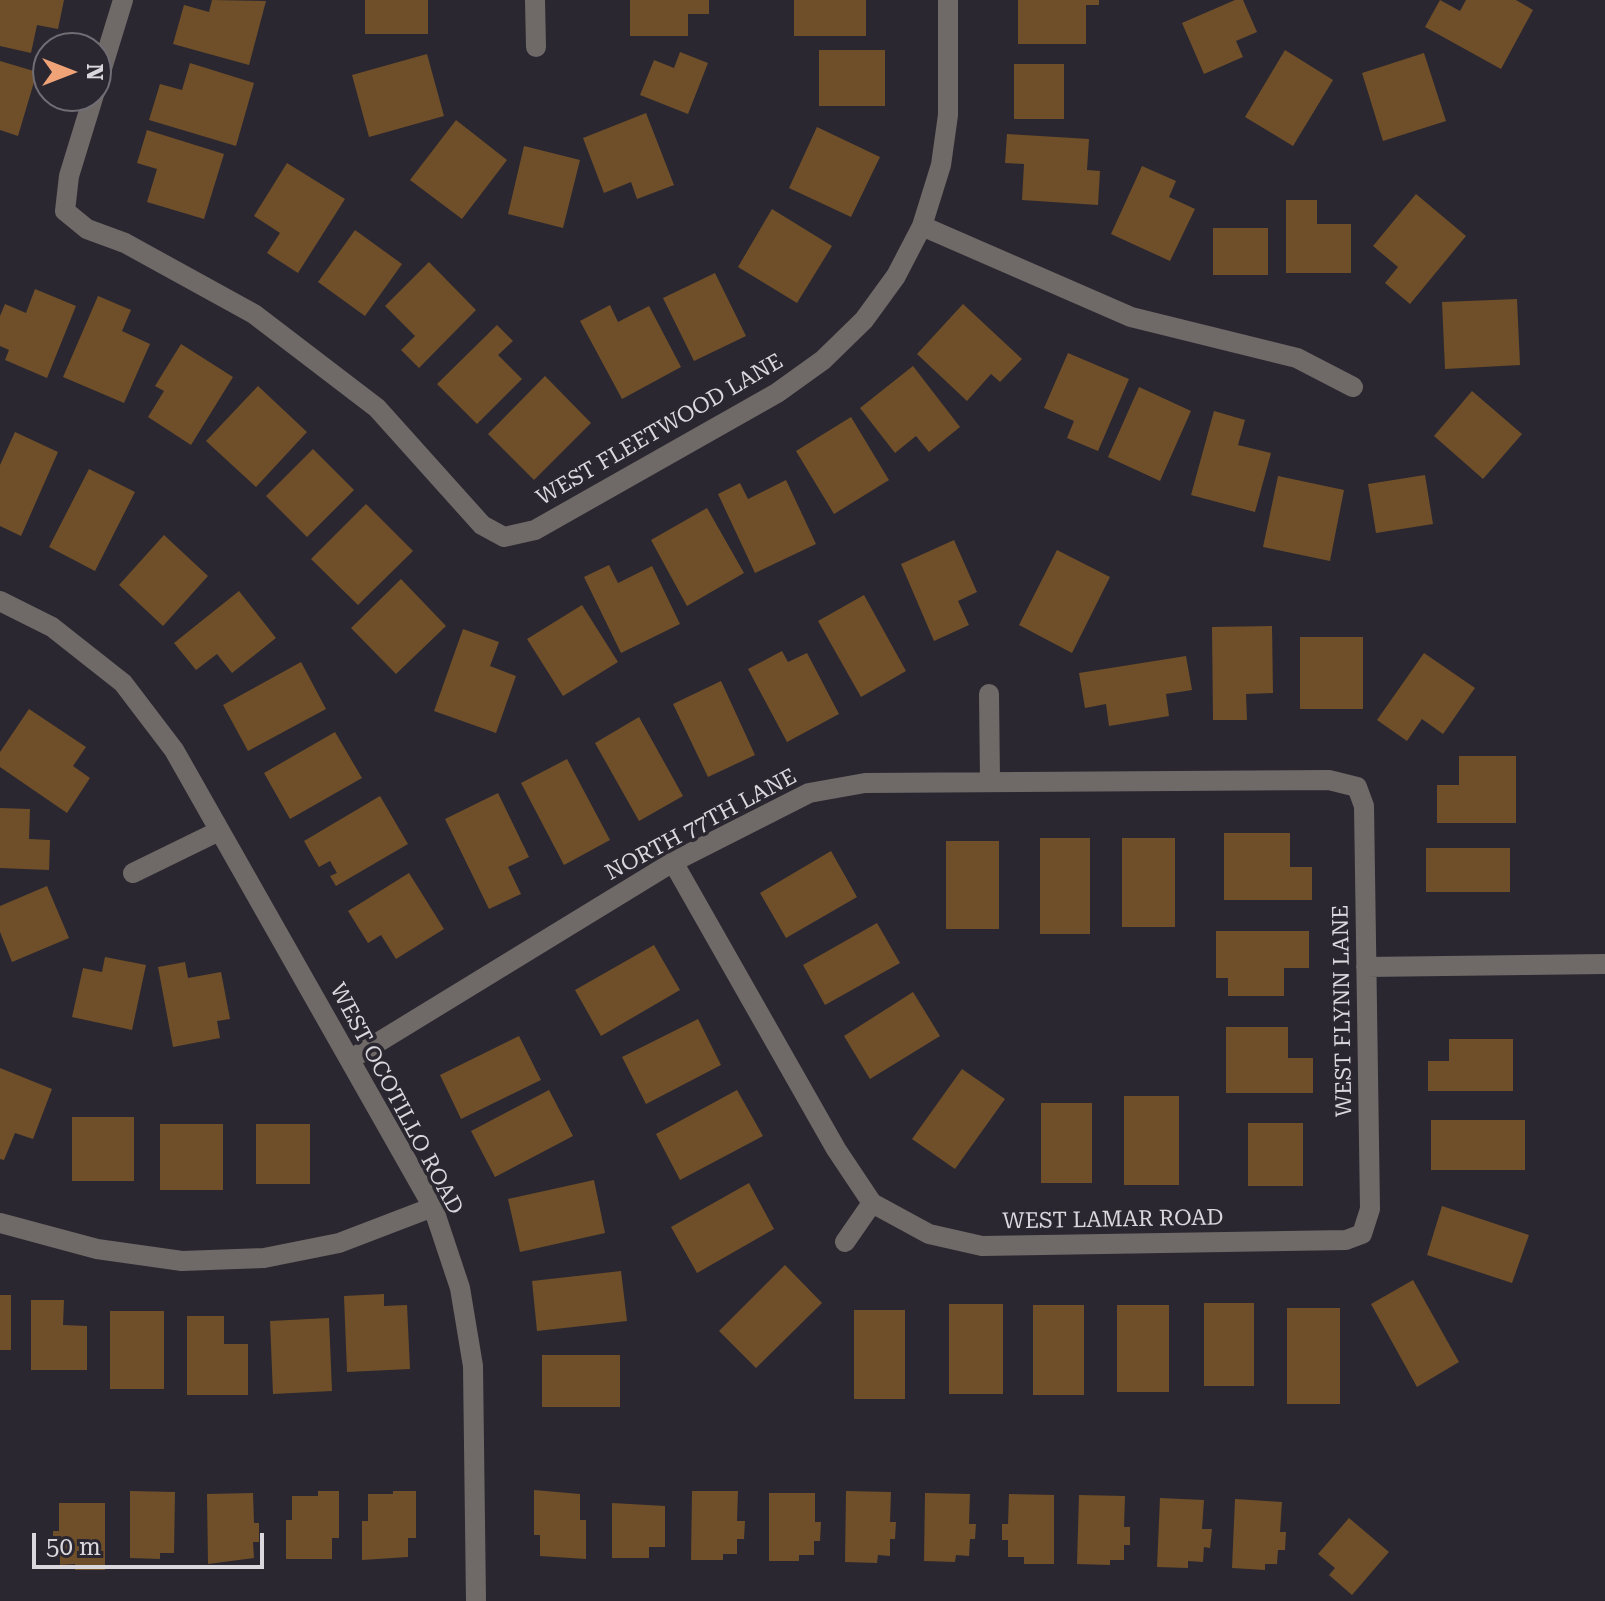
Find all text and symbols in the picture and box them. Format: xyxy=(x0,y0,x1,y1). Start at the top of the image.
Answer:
north arrow xyxy=(32,32,112,112)
text: N xyxy=(82,64,107,80)
street label: WEST FLEETWOOD LANE xyxy=(532,348,788,512)
street label: NORTH 77TH LANE xyxy=(601,763,801,887)
street label: WEST FLYNN LANE xyxy=(1328,905,1358,1117)
street label: WEST OCOTILLO ROAD xyxy=(324,979,468,1219)
street label: WEST LAMAR ROAD xyxy=(1002,1205,1224,1235)
scale bar xyxy=(36,1517,268,1567)
text: 50 m xyxy=(46,1533,101,1561)

